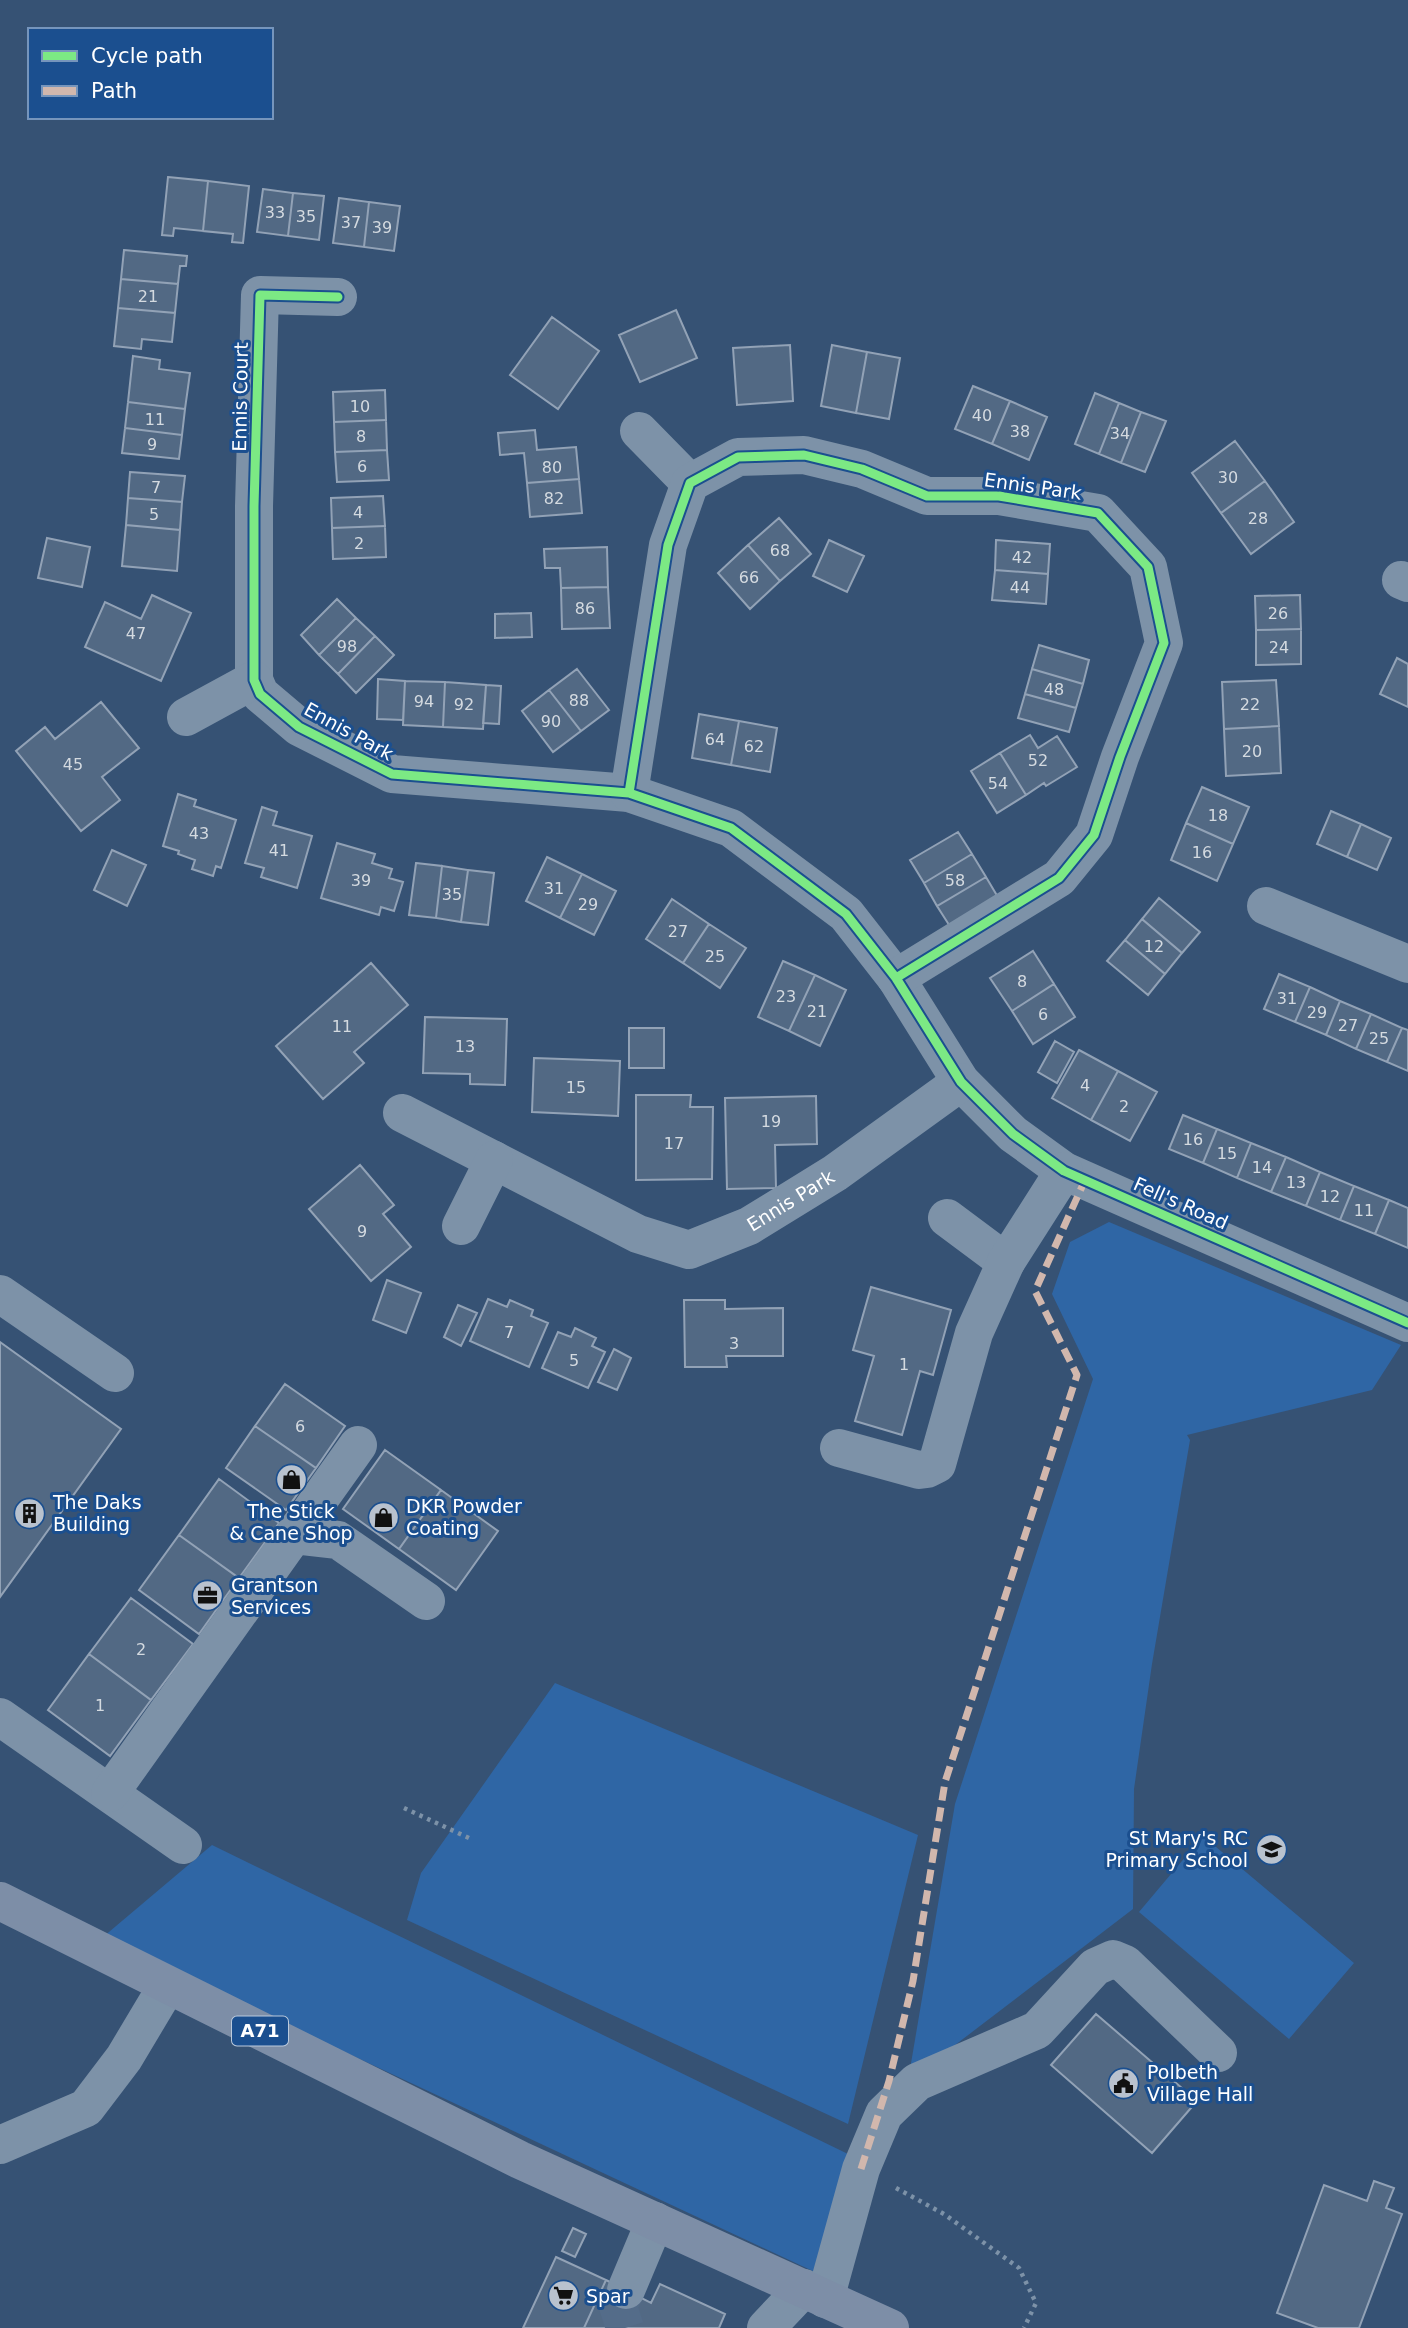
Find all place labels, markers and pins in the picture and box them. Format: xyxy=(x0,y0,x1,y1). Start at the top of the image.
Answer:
shop icon: The Stick & Cane Shop xyxy=(274,1463,308,1497)
place label: The Daks Building xyxy=(52,1491,142,1535)
place label: DKR Powder Coating xyxy=(406,1495,522,1539)
building icon: The Daks Building xyxy=(13,1496,47,1530)
place label: The Stick & Cane Shop xyxy=(229,1500,353,1544)
shop icon: DKR Powder Coating xyxy=(366,1500,400,1534)
place label: Grantson Services xyxy=(231,1574,318,1618)
office icon: Grantson Services xyxy=(191,1579,225,1613)
place label: St Mary's RC Primary School xyxy=(1105,1827,1248,1871)
school or university icon: St Mary's RC Primary School xyxy=(1254,1832,1288,1866)
place label: Polbeth Village Hall xyxy=(1147,2061,1253,2105)
public building icon: Polbeth Village Hall xyxy=(1107,2066,1141,2100)
supermarket icon: Spar xyxy=(546,2279,580,2313)
place label: Spar xyxy=(586,2285,630,2307)

